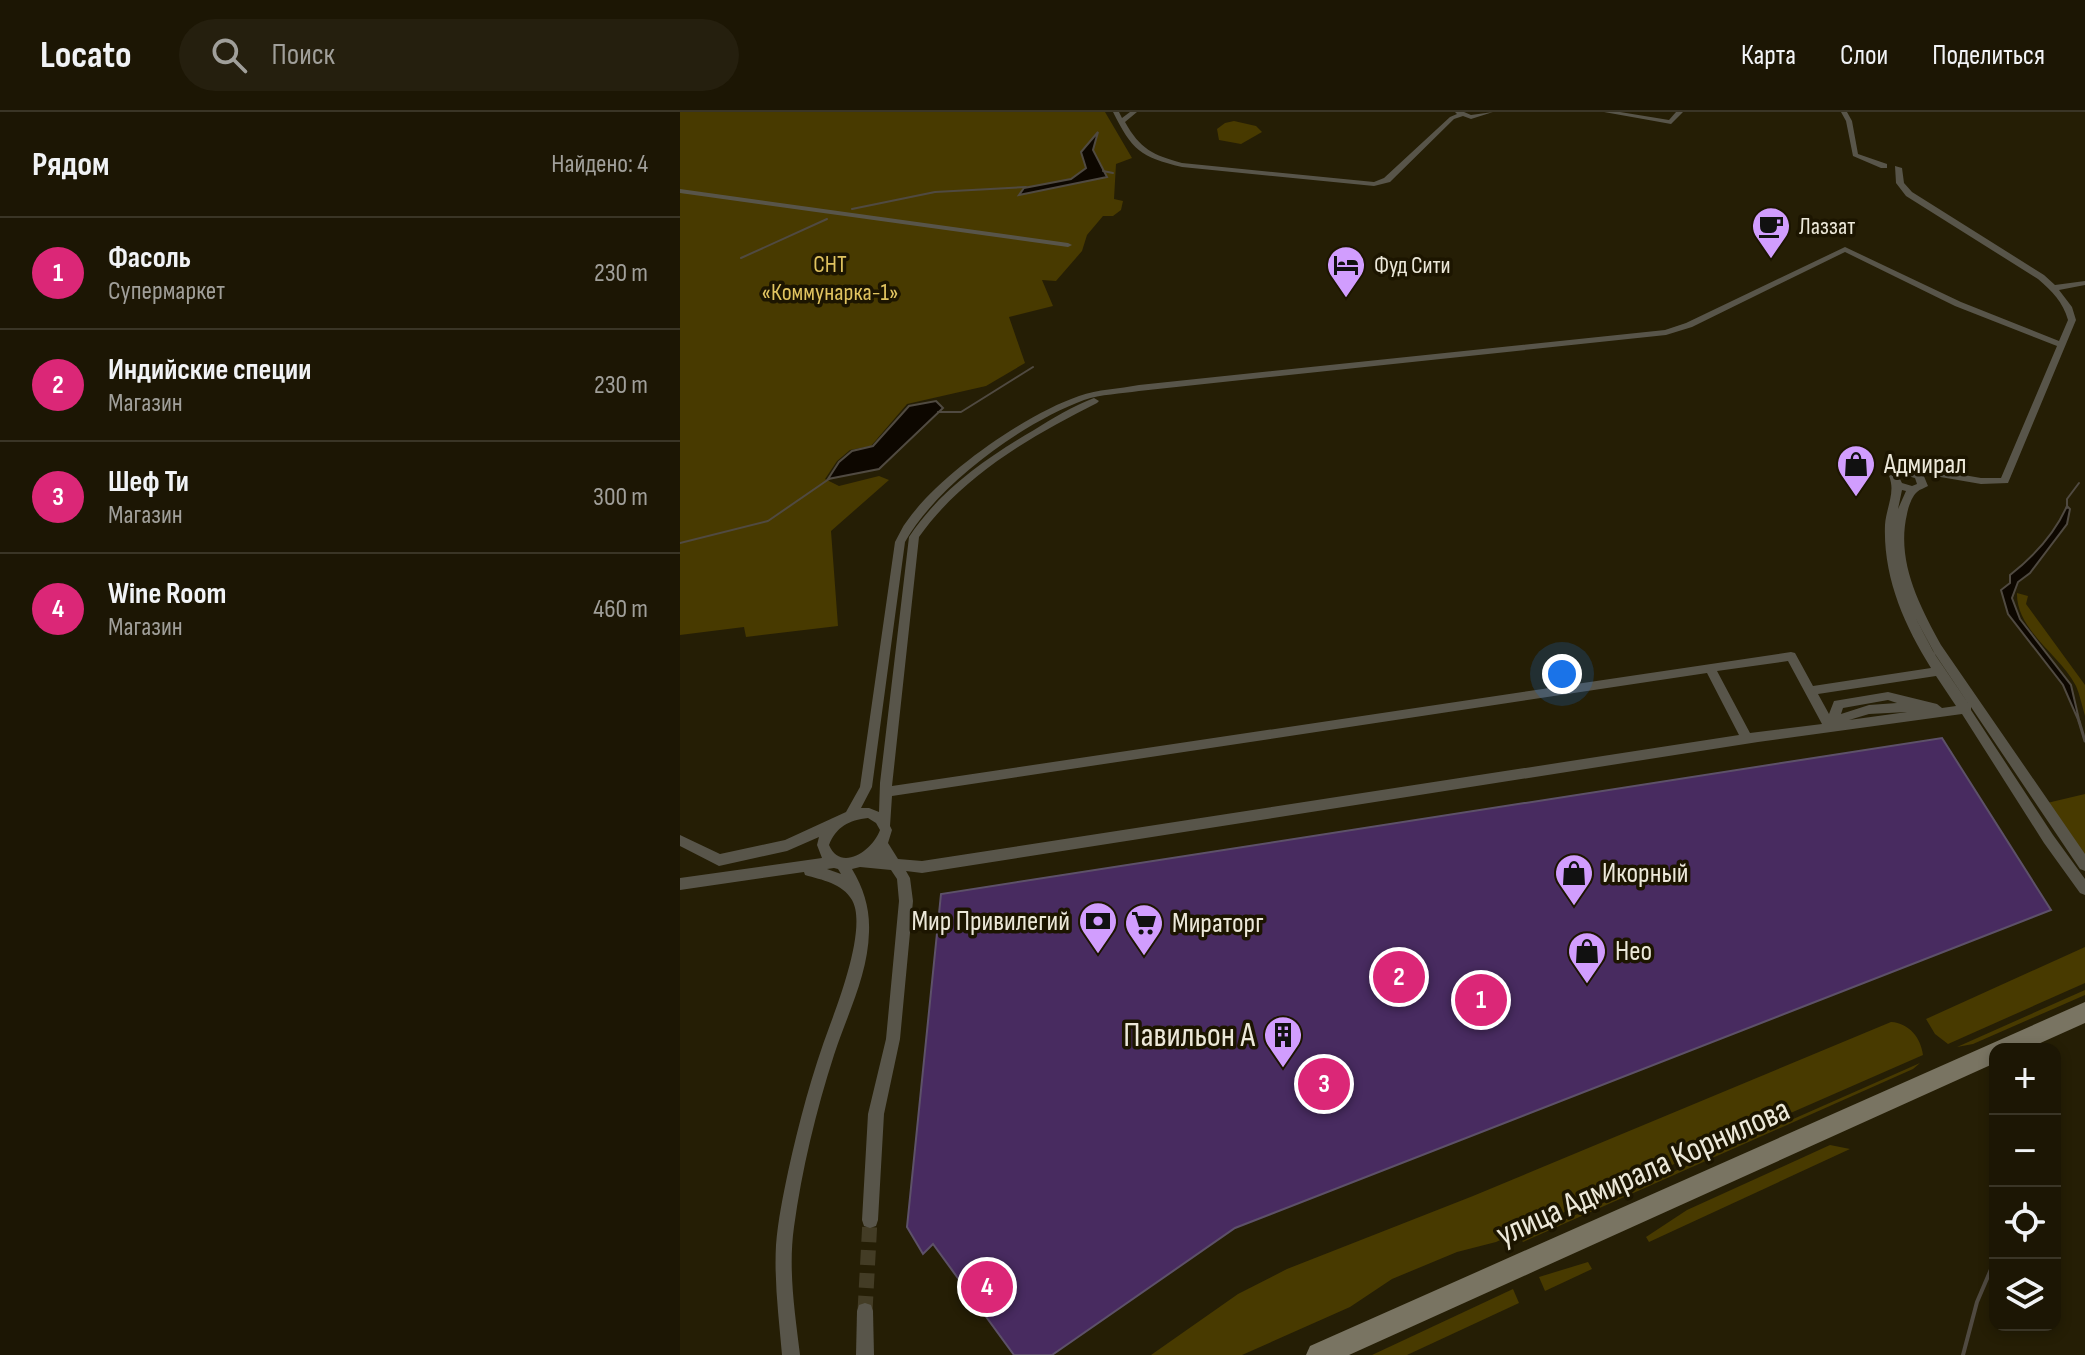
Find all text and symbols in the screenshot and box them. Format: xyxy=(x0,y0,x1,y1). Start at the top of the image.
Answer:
search box xyxy=(179,19,739,91)
text: Locato xyxy=(40,33,131,78)
icon: search xyxy=(207,33,251,77)
text: Поиск xyxy=(271,37,335,73)
text: Карта xyxy=(1741,39,1796,72)
text: Слои xyxy=(1840,39,1888,72)
text: Поделиться xyxy=(1932,39,2045,72)
text: Рядом xyxy=(32,144,110,185)
text: Найдено: 4 xyxy=(551,149,648,180)
cafe icon: Лаззат xyxy=(1750,205,1792,260)
place label: Лаззат xyxy=(1799,212,1855,241)
text: Фасоль xyxy=(108,240,191,276)
hotel icon: Фуд Сити xyxy=(1325,244,1367,299)
park label: СНТ «Коммунарка-1» xyxy=(762,250,898,307)
place label: Фуд Сити xyxy=(1374,251,1451,280)
text: 1 xyxy=(53,258,63,289)
text: 230 m xyxy=(594,258,648,289)
text: Супермаркет xyxy=(108,276,225,307)
text: Индийские специи xyxy=(108,352,311,388)
text: 2 xyxy=(52,370,64,401)
text: 230 m xyxy=(594,370,648,401)
text: Магазин xyxy=(108,388,183,419)
shop icon: Адмирал xyxy=(1835,443,1877,498)
place label: Адмирал xyxy=(1883,448,1967,481)
text: Шеф Ти xyxy=(108,464,189,500)
text: 3 xyxy=(52,482,64,513)
text: 300 m xyxy=(593,482,648,513)
text: Магазин xyxy=(108,500,183,531)
text: Wine Room xyxy=(108,576,226,612)
text: 4 xyxy=(52,594,64,625)
text: 460 m xyxy=(593,594,648,625)
text: Магазин xyxy=(108,612,183,643)
your location xyxy=(1542,654,1582,694)
shop icon: Икорный xyxy=(1553,852,1595,907)
place label: Икорный xyxy=(1602,857,1689,890)
bank icon: Мир Привилегий xyxy=(1077,900,1119,955)
supermarket icon: Мираторг xyxy=(1123,902,1165,957)
place label: Мир Привилегий xyxy=(911,905,1070,938)
place label: Мираторг xyxy=(1172,907,1264,940)
shop icon: Нео xyxy=(1566,930,1608,985)
place label: Нео xyxy=(1615,935,1652,968)
pin: 2 xyxy=(1373,947,1425,1007)
pin: 1 xyxy=(1455,970,1507,1030)
building icon: Павильон А xyxy=(1262,1014,1304,1069)
place label: Павильон А xyxy=(1123,1015,1255,1056)
map controls xyxy=(1989,1043,2061,1331)
button: + xyxy=(1989,1043,2061,1115)
pin: 3 xyxy=(1298,1054,1350,1114)
street label: улица Адмирала Корнилова xyxy=(1490,1089,1796,1255)
button: − xyxy=(1989,1115,2061,1187)
button: locate xyxy=(1989,1187,2061,1259)
pin: 4 xyxy=(961,1257,1013,1317)
button: layers xyxy=(1989,1259,2061,1331)

